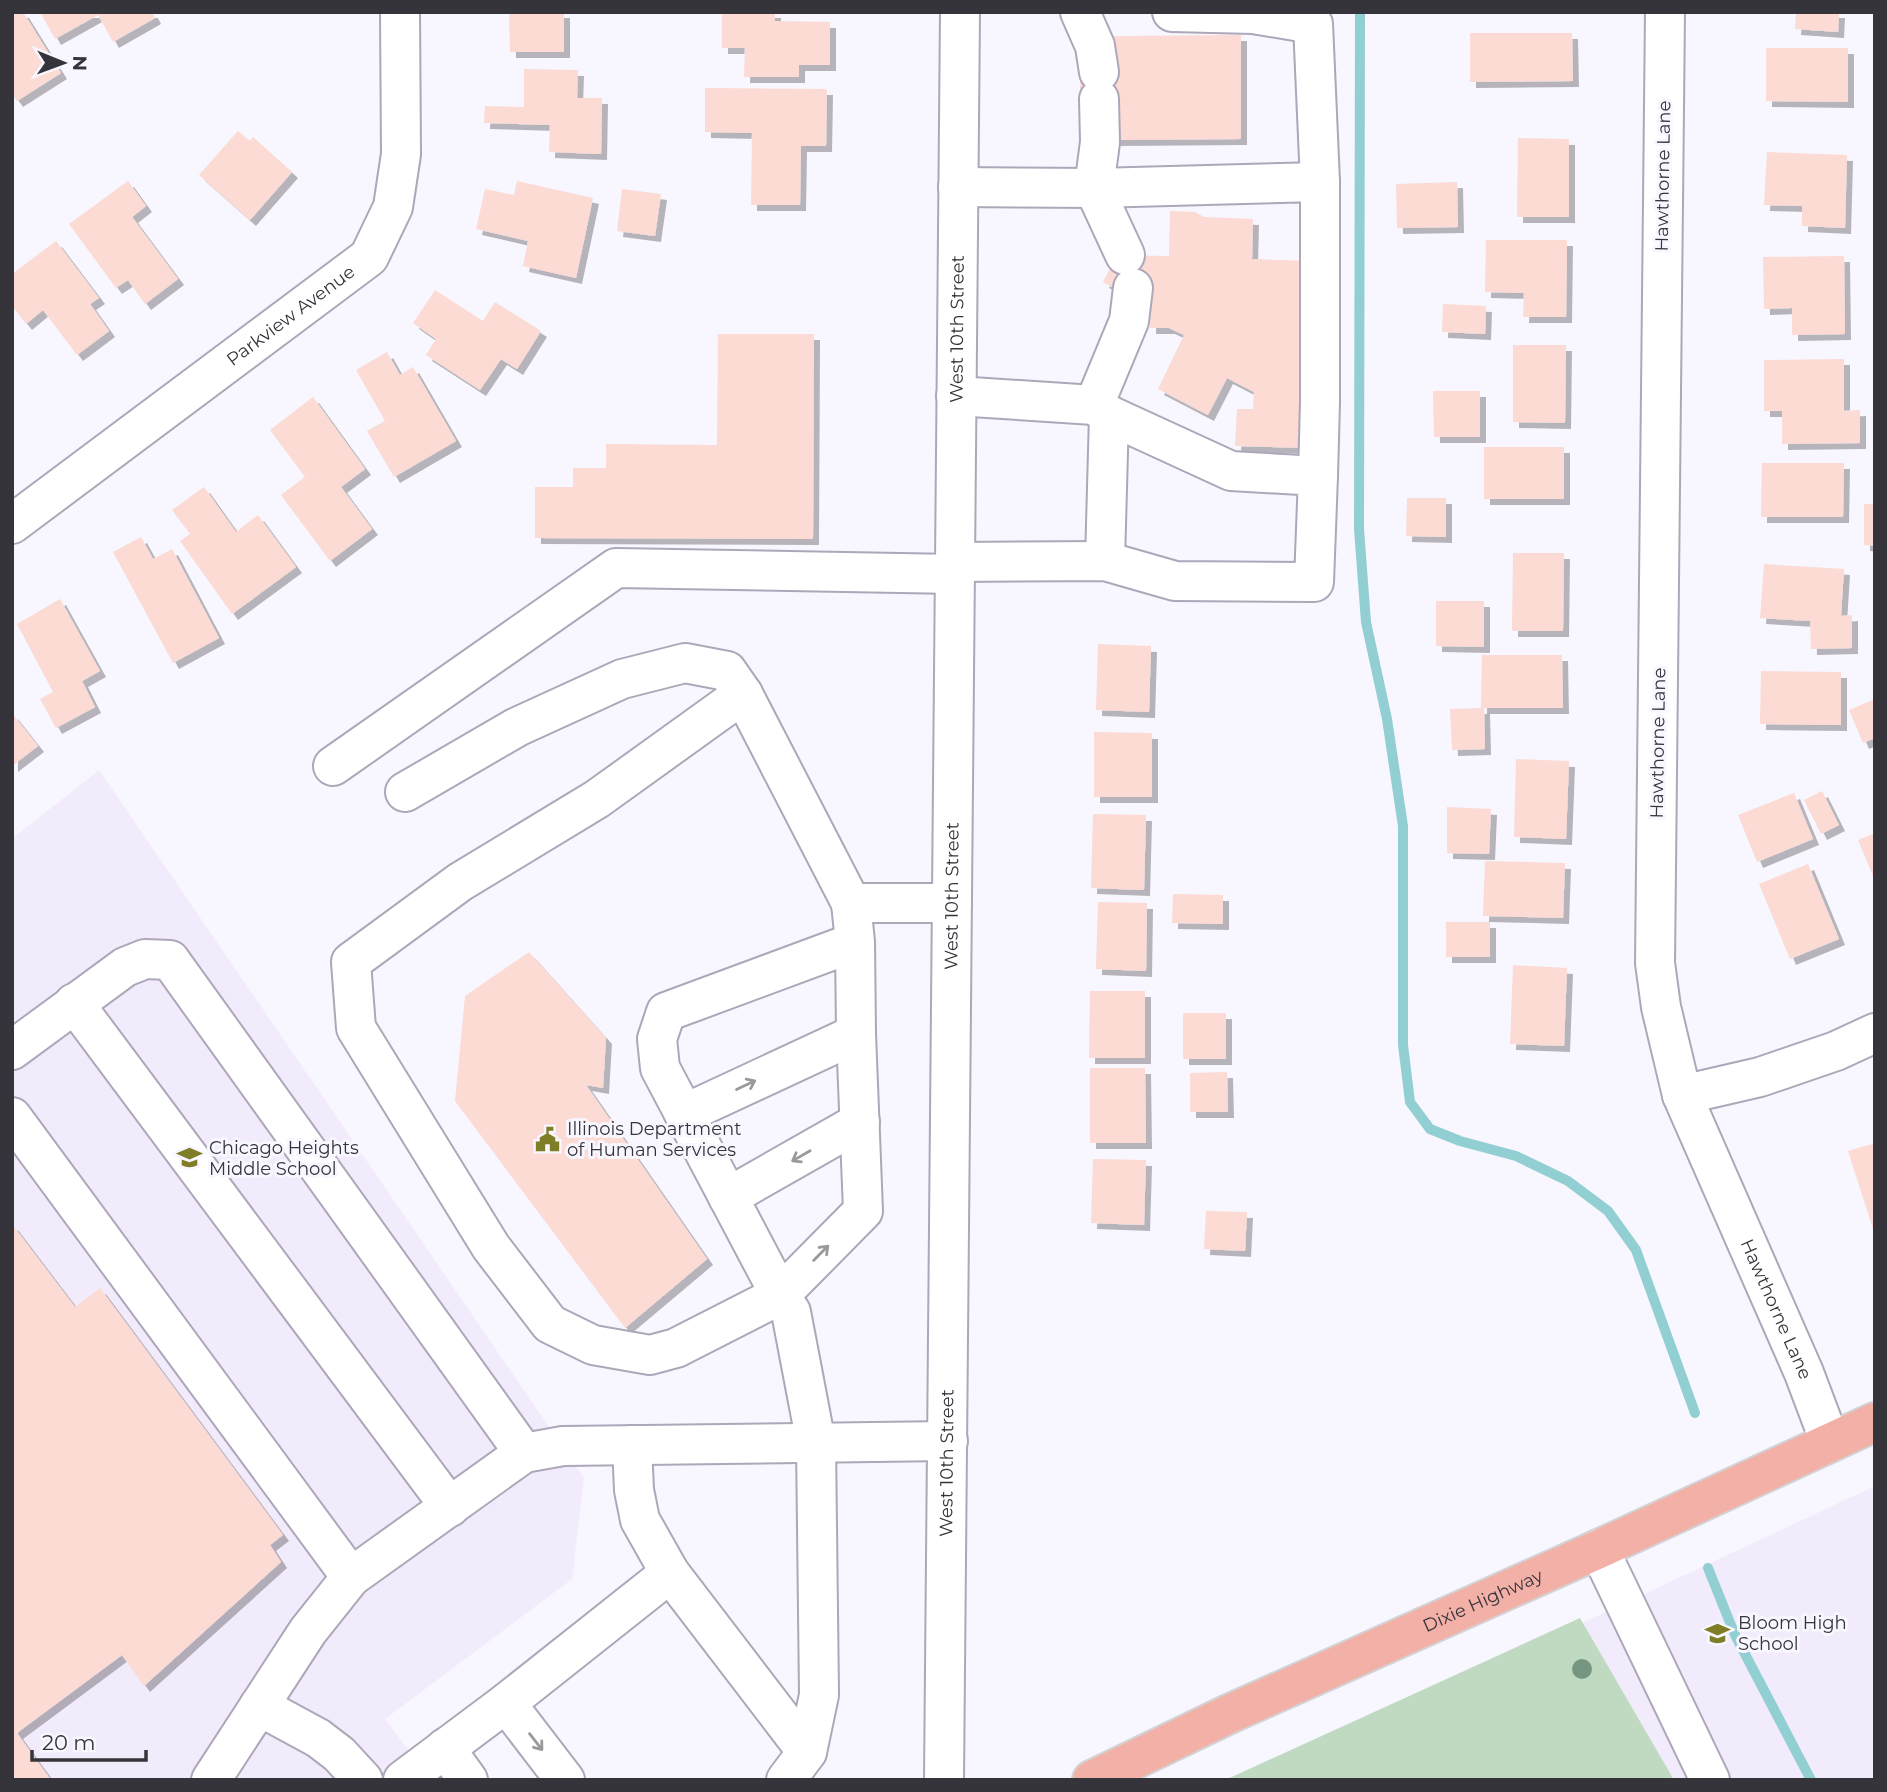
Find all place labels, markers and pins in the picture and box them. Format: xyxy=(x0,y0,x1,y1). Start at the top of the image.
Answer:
place label: Illinois Department of Human Services xyxy=(567,1118,742,1161)
public building icon: Illinois Department of Human Services xyxy=(533,1125,561,1153)
place label: Chicago Heights Middle School xyxy=(209,1137,359,1180)
school or university icon: Chicago Heights Middle School xyxy=(175,1144,203,1172)
place label: Bloom High School xyxy=(1738,1612,1847,1655)
school or university icon: Bloom High School xyxy=(1704,1619,1732,1647)

